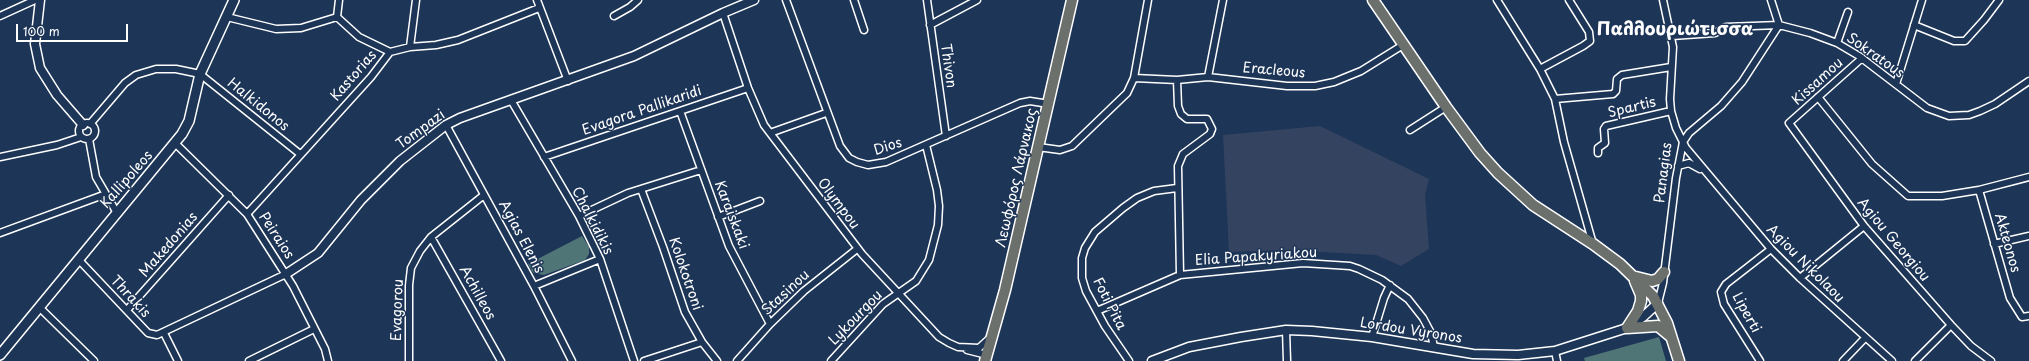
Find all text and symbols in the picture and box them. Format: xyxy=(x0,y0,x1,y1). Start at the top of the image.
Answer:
scale bar xyxy=(18,16,130,42)
district label: Παλλουριώτισσα xyxy=(1597,19,1753,41)
text: 100 m xyxy=(23,22,60,40)
street label: Sokratous xyxy=(1843,30,1907,82)
street label: Thivon xyxy=(937,43,959,89)
street label: Kastorias xyxy=(327,47,381,105)
street label: Kissamou xyxy=(1789,55,1847,109)
street label: Eracleous xyxy=(1242,60,1306,82)
street label: Halkidonos xyxy=(224,75,292,135)
street label: Evagora Pallikaridi xyxy=(580,83,704,139)
street label: Spartis xyxy=(1606,94,1658,122)
street label: Tompazi xyxy=(393,107,449,153)
street label: Λεωφόρος Λάρνακος xyxy=(993,107,1041,249)
street label: Dios xyxy=(872,135,904,159)
street label: Panagias xyxy=(1652,142,1676,204)
street label: Kallipoleos xyxy=(97,148,157,212)
street label: Olympou xyxy=(813,175,863,233)
street label: Karaiskaki xyxy=(710,178,752,252)
street label: Chalkidikis xyxy=(568,184,616,258)
street label: Agiou Georgiou xyxy=(1853,195,1933,285)
street label: Agias Elenis xyxy=(495,198,547,276)
street label: Makedonias xyxy=(136,209,202,281)
street label: Peiraios xyxy=(255,210,297,262)
street label: Akteonos xyxy=(1990,211,2024,275)
street label: Agiou Nikolaou xyxy=(1763,222,1847,306)
street label: Kolokotroni xyxy=(665,235,705,313)
street label: Elia Papakyriakou xyxy=(1194,244,1318,270)
street label: Achilleos xyxy=(455,263,499,323)
street label: Stasinou xyxy=(759,267,813,319)
street label: Thrakis xyxy=(106,273,154,321)
street label: Foti Pita xyxy=(1089,275,1129,333)
street label: Evagorou xyxy=(389,279,407,341)
street label: Lykourgou xyxy=(826,287,886,349)
street label: Liperti xyxy=(1728,290,1764,336)
street label: Lordou Vyronos xyxy=(1359,315,1463,347)

